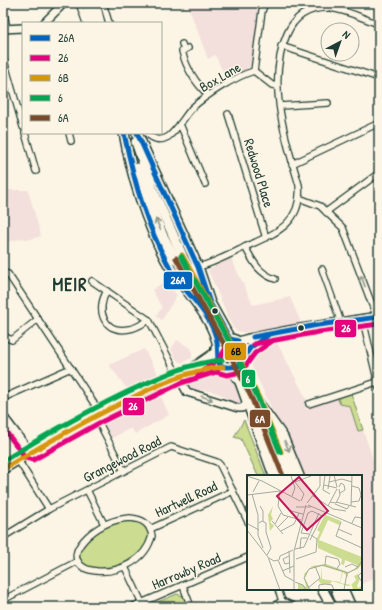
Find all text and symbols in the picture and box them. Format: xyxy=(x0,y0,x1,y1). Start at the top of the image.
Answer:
legend xyxy=(22,22,162,134)
north arrow xyxy=(320,22,360,62)
text: N xyxy=(340,27,353,42)
text: 26A xyxy=(58,29,74,46)
text: 26 xyxy=(58,49,69,66)
street label: Box Lane xyxy=(196,57,244,96)
text: 6B xyxy=(58,69,69,86)
text: 6 xyxy=(58,89,63,106)
text: 6A xyxy=(58,109,69,126)
street label: Redwood Place xyxy=(240,136,279,210)
one-way arrow xyxy=(154,218,161,230)
line badge: 26A xyxy=(163,271,193,290)
district label: MEIR xyxy=(52,272,88,297)
text: 26A xyxy=(171,273,186,287)
one-way arrow xyxy=(358,276,366,288)
unlabelled marker xyxy=(210,306,220,316)
line badge: 26 xyxy=(334,319,357,338)
text: 26 xyxy=(341,321,351,335)
unlabelled marker xyxy=(296,323,306,333)
line badge: 6B xyxy=(224,342,247,361)
text: 6B xyxy=(231,344,241,358)
line badge: 6 xyxy=(241,369,256,388)
text: 6 xyxy=(246,372,251,386)
one-way arrow xyxy=(200,395,213,402)
line badge: 26 xyxy=(122,397,145,416)
text: 26 xyxy=(128,399,138,413)
line badge: 6A xyxy=(249,409,271,428)
text: 6A xyxy=(255,412,266,426)
street label: Grangewood Road xyxy=(80,431,165,487)
one-way arrow xyxy=(284,440,291,452)
inset map xyxy=(247,475,362,590)
street label: Hartwell Road xyxy=(152,476,220,521)
street label: Harrowby Road xyxy=(149,547,224,594)

